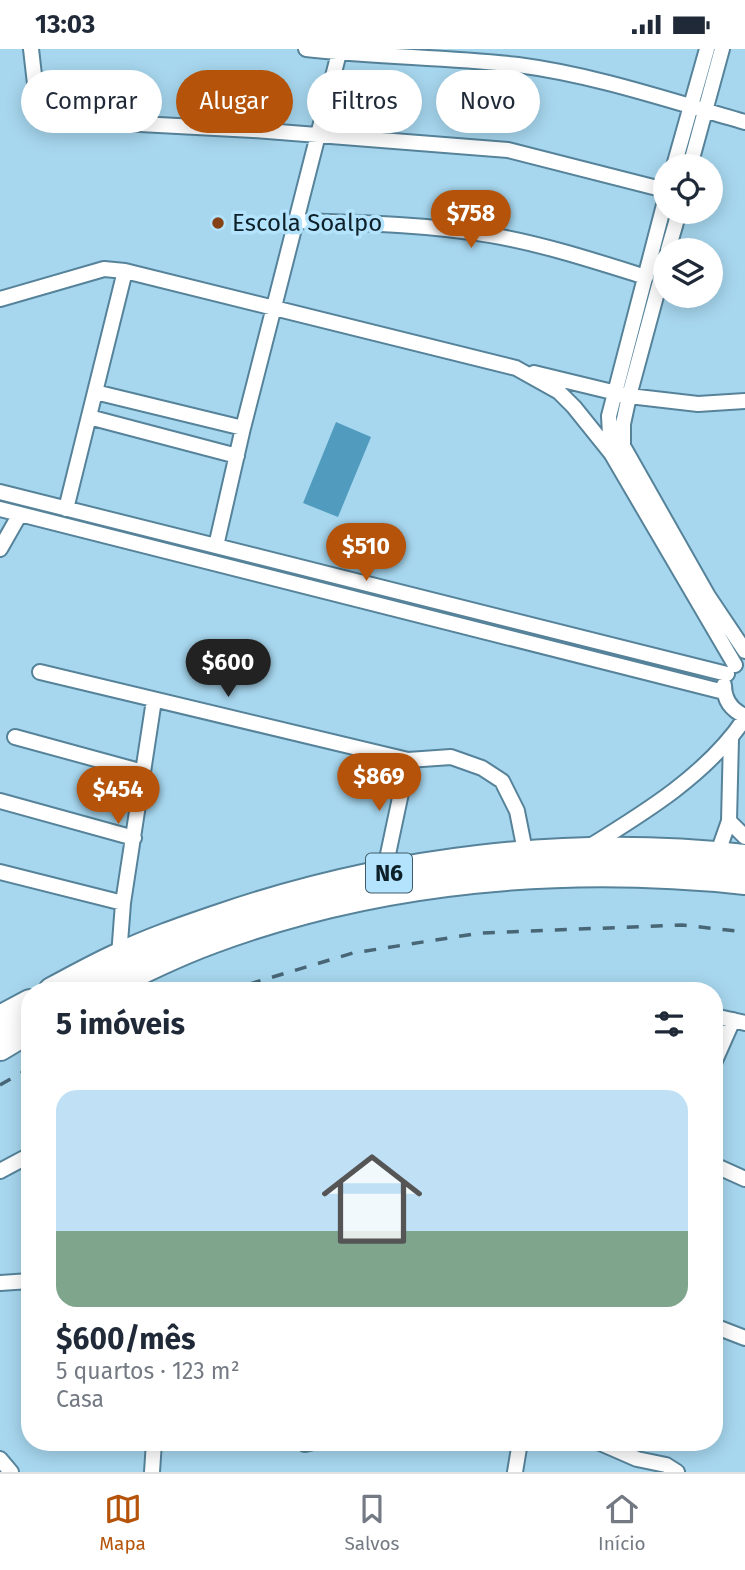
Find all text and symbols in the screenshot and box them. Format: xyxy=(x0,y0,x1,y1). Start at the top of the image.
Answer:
text: 13:03 xyxy=(35,9,95,40)
chip: Comprar xyxy=(21,70,162,133)
chip: Alugar xyxy=(176,70,293,133)
chip: Filtros xyxy=(307,70,422,133)
chip: Novo xyxy=(436,70,540,133)
map controls xyxy=(653,154,723,308)
button: locate xyxy=(653,154,723,224)
pin: $758 xyxy=(430,191,512,250)
text: $758 xyxy=(447,199,495,227)
place label: Escola Soalpo xyxy=(232,209,382,237)
marker: Escola Soalpo xyxy=(210,215,226,231)
button: layers xyxy=(653,238,723,308)
pin: $510 xyxy=(325,524,407,583)
text: $510 xyxy=(342,532,390,560)
pin: $600 xyxy=(187,639,269,699)
text: $600 xyxy=(202,648,254,676)
pin: $869 xyxy=(338,753,420,813)
text: $869 xyxy=(353,762,405,790)
pin: $454 xyxy=(77,767,159,826)
text: $454 xyxy=(93,775,143,803)
road number: N6 xyxy=(366,853,412,893)
icon: filters xyxy=(650,1005,688,1043)
text: 5 imóveis xyxy=(56,1006,185,1042)
icon: home xyxy=(309,1136,435,1262)
text: $600/mês xyxy=(56,1321,196,1357)
text: 5 quartos · 123 m² xyxy=(56,1357,240,1385)
text: Casa xyxy=(56,1385,104,1413)
tab: Mapa xyxy=(99,1490,146,1555)
tab: Salvos xyxy=(344,1490,400,1555)
tab: Início xyxy=(598,1490,646,1555)

